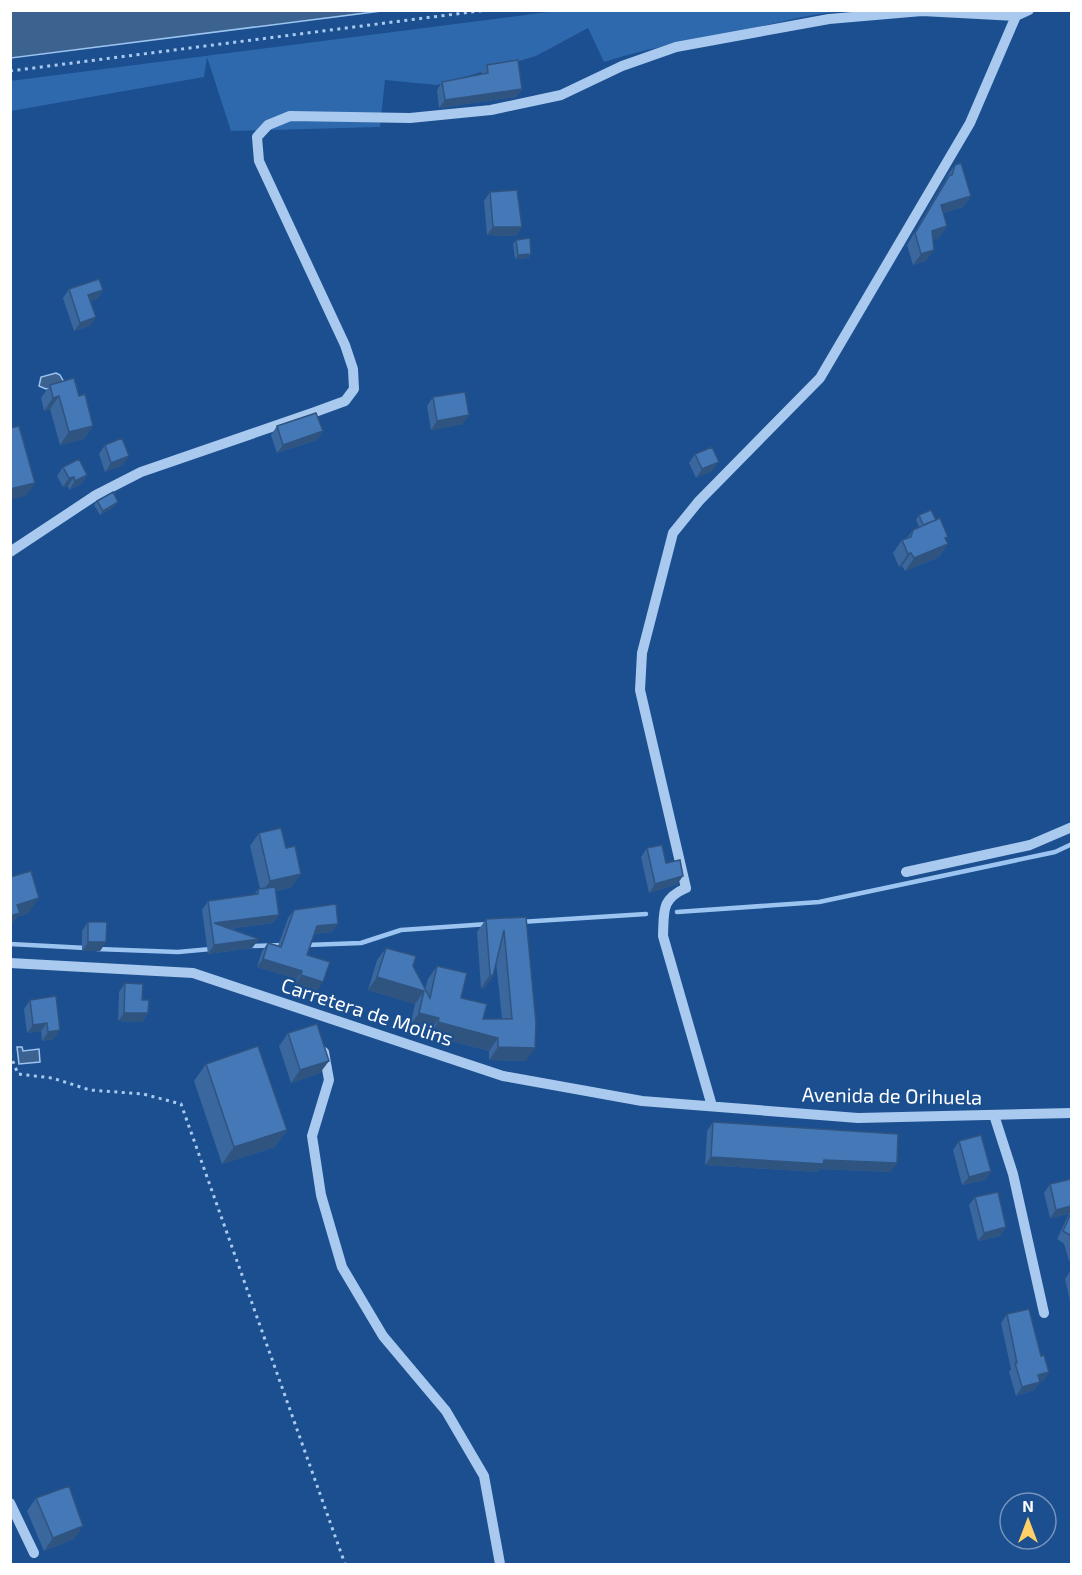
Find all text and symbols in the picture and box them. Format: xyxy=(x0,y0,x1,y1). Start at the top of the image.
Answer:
street label: Carretera de Molins xyxy=(278,972,456,1050)
street label: Avenida de Orihuela xyxy=(802,1081,982,1109)
north arrow xyxy=(998,1491,1058,1551)
text: N xyxy=(1022,1496,1034,1515)

